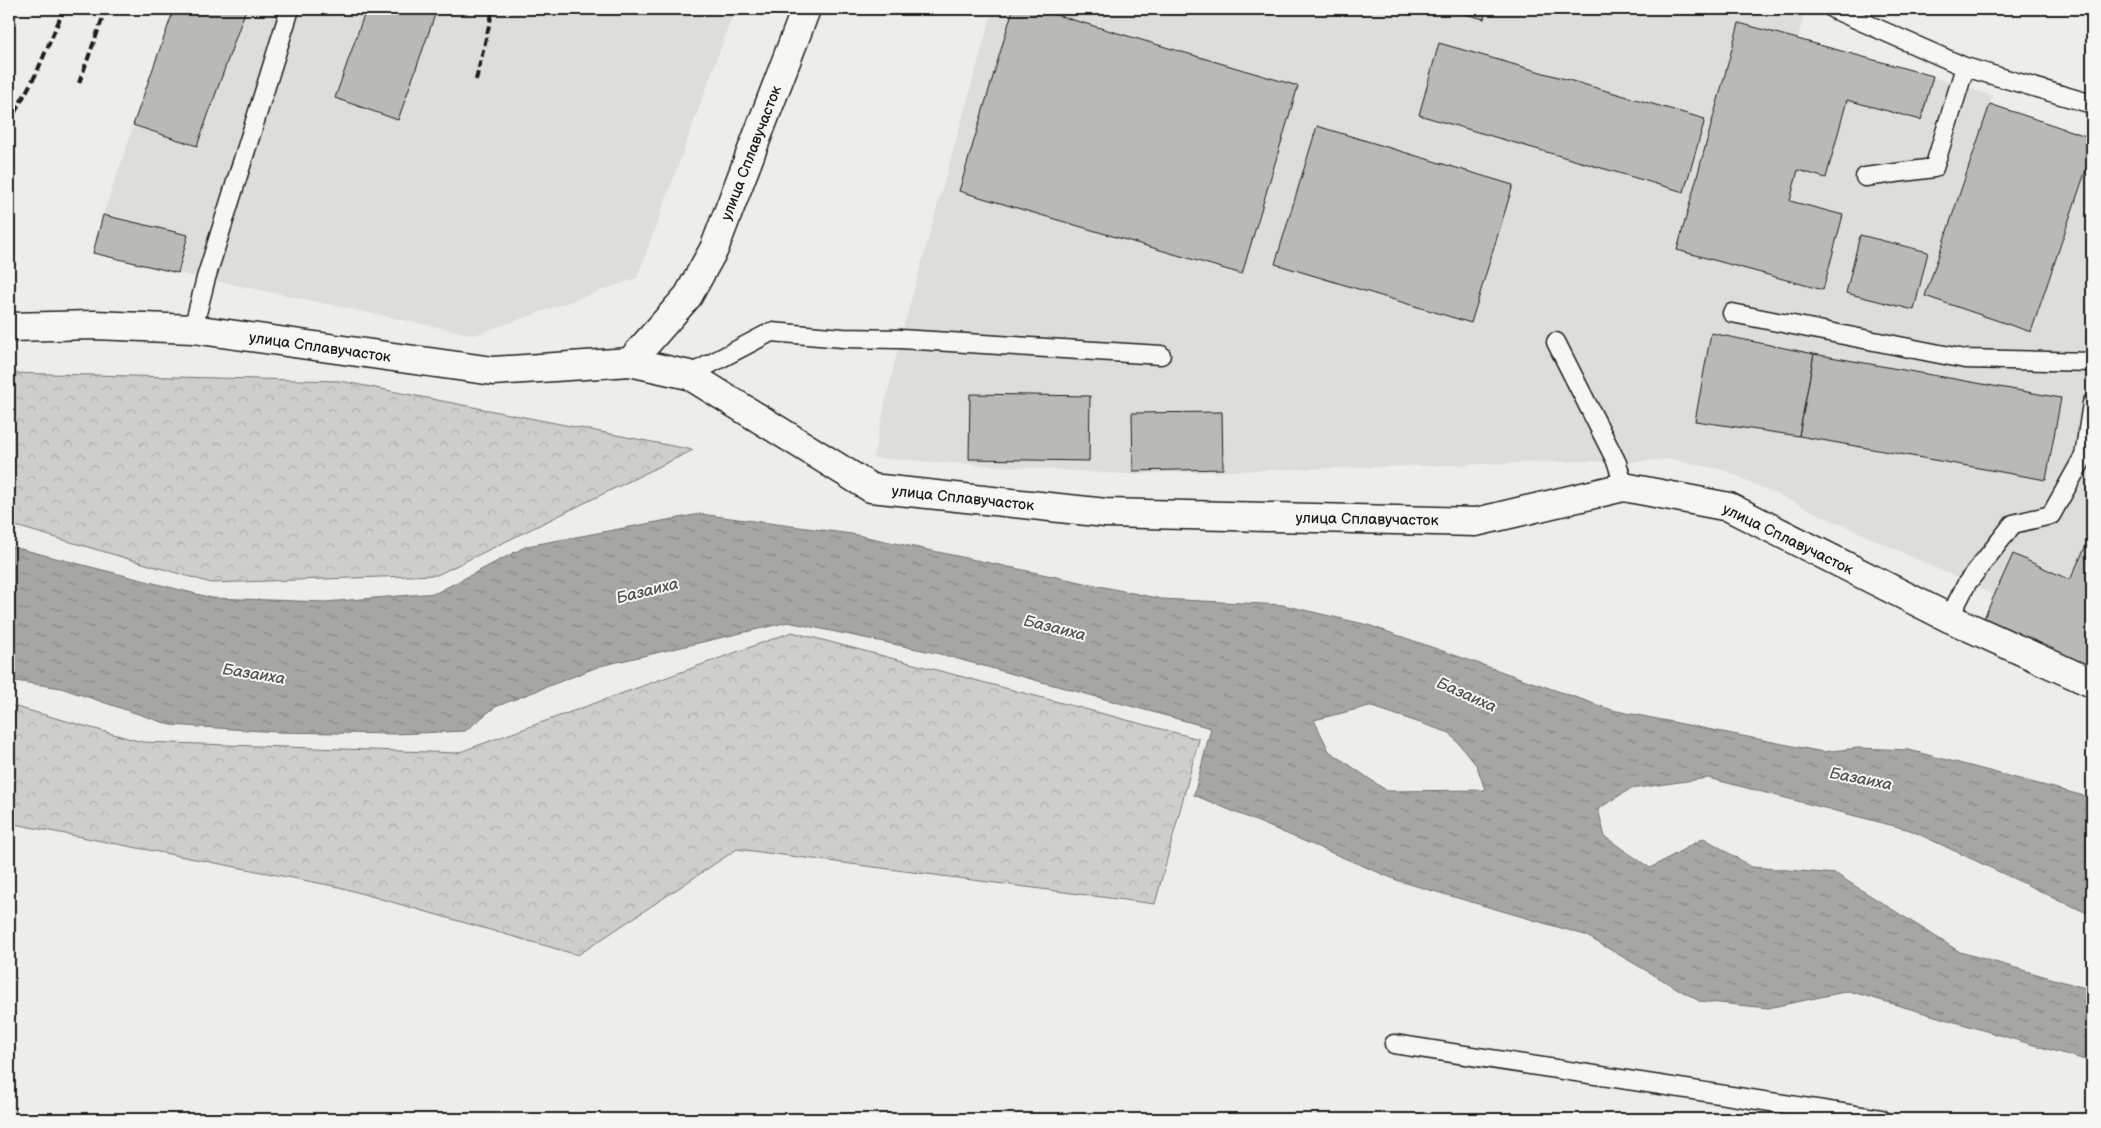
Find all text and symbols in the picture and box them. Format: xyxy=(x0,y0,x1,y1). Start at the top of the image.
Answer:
street label: улица Сплавучасток xyxy=(717,83,786,223)
street label: улица Сплавучасток xyxy=(248,328,392,367)
street label: улица Сплавучасток xyxy=(891,482,1035,515)
street label: улица Сплавучасток xyxy=(1719,500,1856,579)
street label: улица Сплавучасток xyxy=(1295,509,1439,530)
water label: Базаиха xyxy=(614,575,680,608)
water label: Базаиха xyxy=(1022,612,1088,645)
water label: Базаиха xyxy=(221,660,287,689)
water label: Базаиха xyxy=(1434,674,1499,717)
water label: Базаиха xyxy=(1828,764,1894,795)

